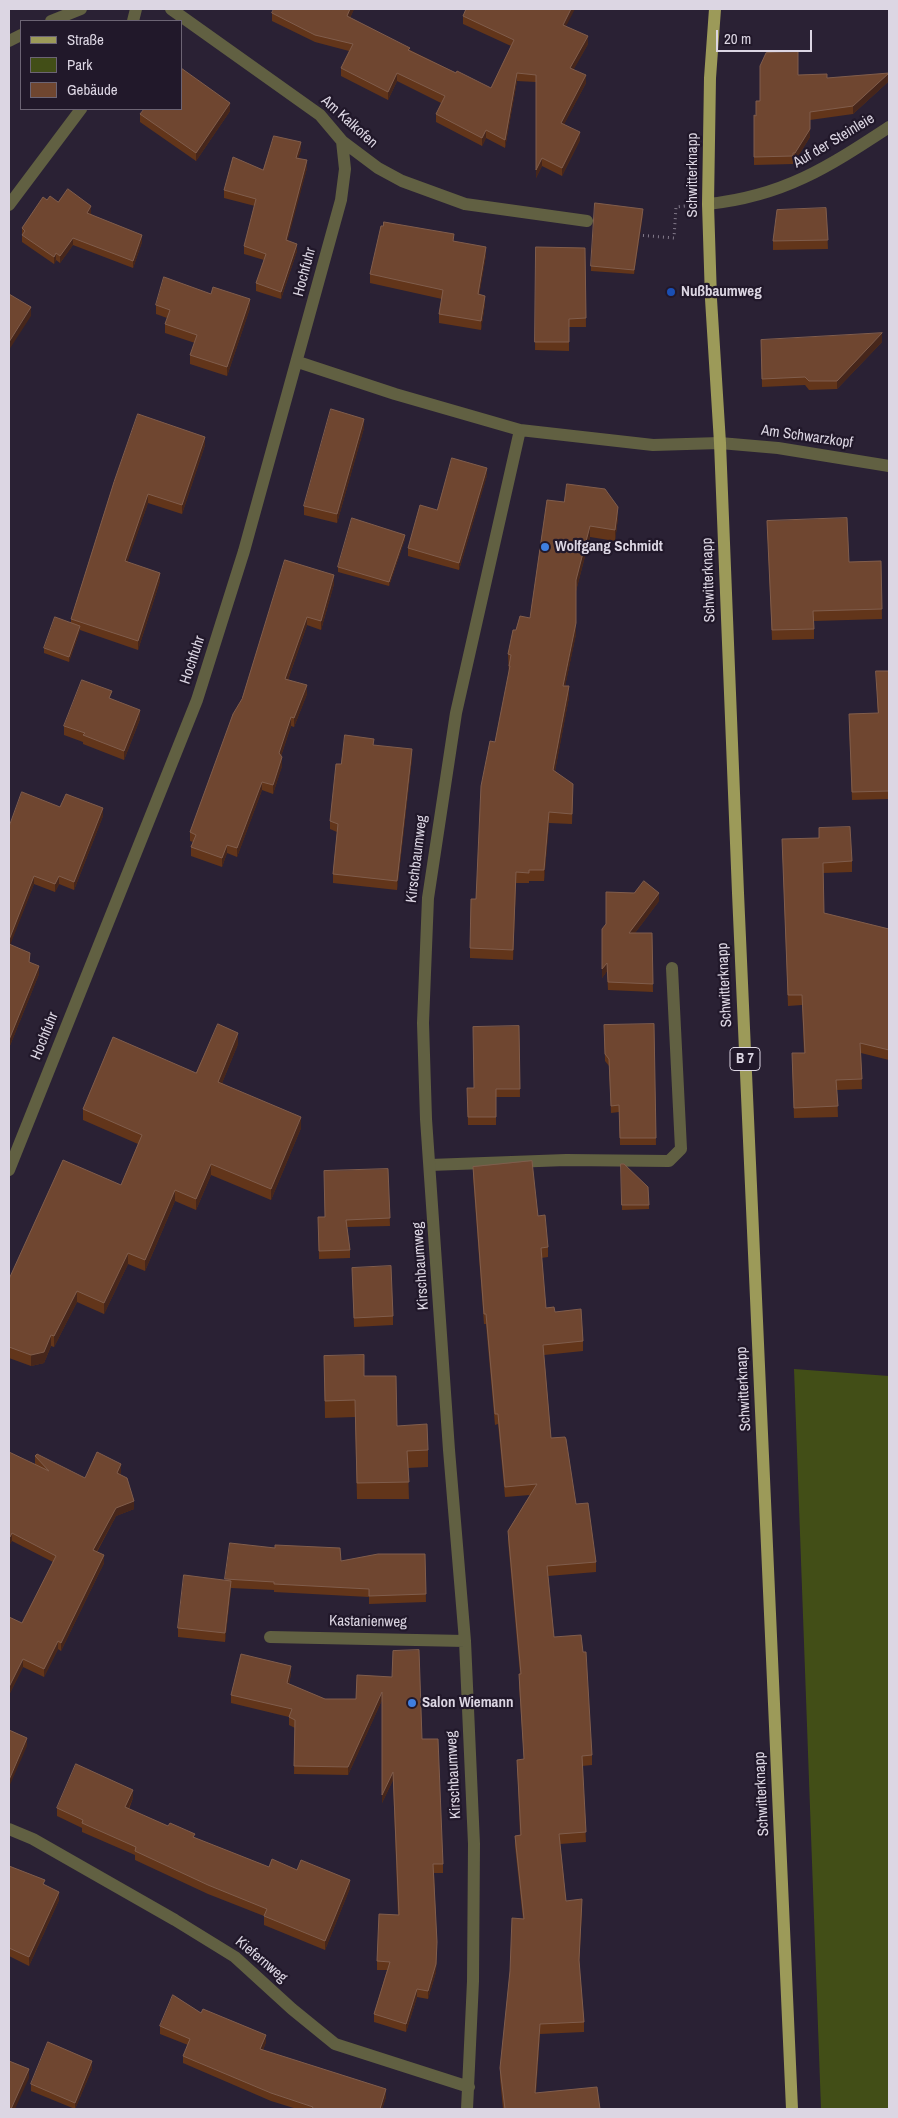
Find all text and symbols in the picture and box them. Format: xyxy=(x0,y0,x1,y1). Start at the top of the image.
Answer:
legend xyxy=(20,20,182,110)
scale bar xyxy=(718,20,814,52)
text: 20 m xyxy=(724,28,751,49)
text: Straße xyxy=(67,29,104,50)
text: Park xyxy=(67,54,92,75)
text: Gebäude xyxy=(67,79,118,100)
street label: Am Kalkofen xyxy=(317,92,381,152)
street label: Auf der Steinleie xyxy=(790,110,878,172)
street label: Schwitterknapp xyxy=(684,133,702,217)
street label: Hochfuhr xyxy=(290,246,320,298)
place label: Nußbaumweg xyxy=(681,283,762,301)
marker: Nußbaumweg xyxy=(665,286,677,298)
street label: Am Schwarzkopf xyxy=(760,422,854,452)
street label: Schwitterknapp xyxy=(699,537,719,623)
place label: Wolfgang Schmidt xyxy=(555,538,663,556)
marker: Wolfgang Schmidt xyxy=(539,541,551,553)
street label: Hochfuhr xyxy=(177,633,209,687)
street label: Kirschbaumweg xyxy=(403,814,431,904)
street label: Schwitterknapp xyxy=(714,942,736,1028)
street label: Hochfuhr xyxy=(27,1009,63,1063)
road number: B 7 xyxy=(730,1048,760,1070)
street label: Kirschbaumweg xyxy=(409,1221,433,1311)
street label: Schwitterknapp xyxy=(733,1346,755,1432)
street label: Kastanienweg xyxy=(329,1612,407,1632)
place label: Salon Wiemann xyxy=(422,1694,513,1712)
marker: Salon Wiemann xyxy=(406,1697,418,1709)
street label: Kirschbaumweg xyxy=(443,1730,465,1820)
street label: Schwitterknapp xyxy=(751,1751,773,1837)
street label: Kiefernweg xyxy=(231,1933,291,1987)

